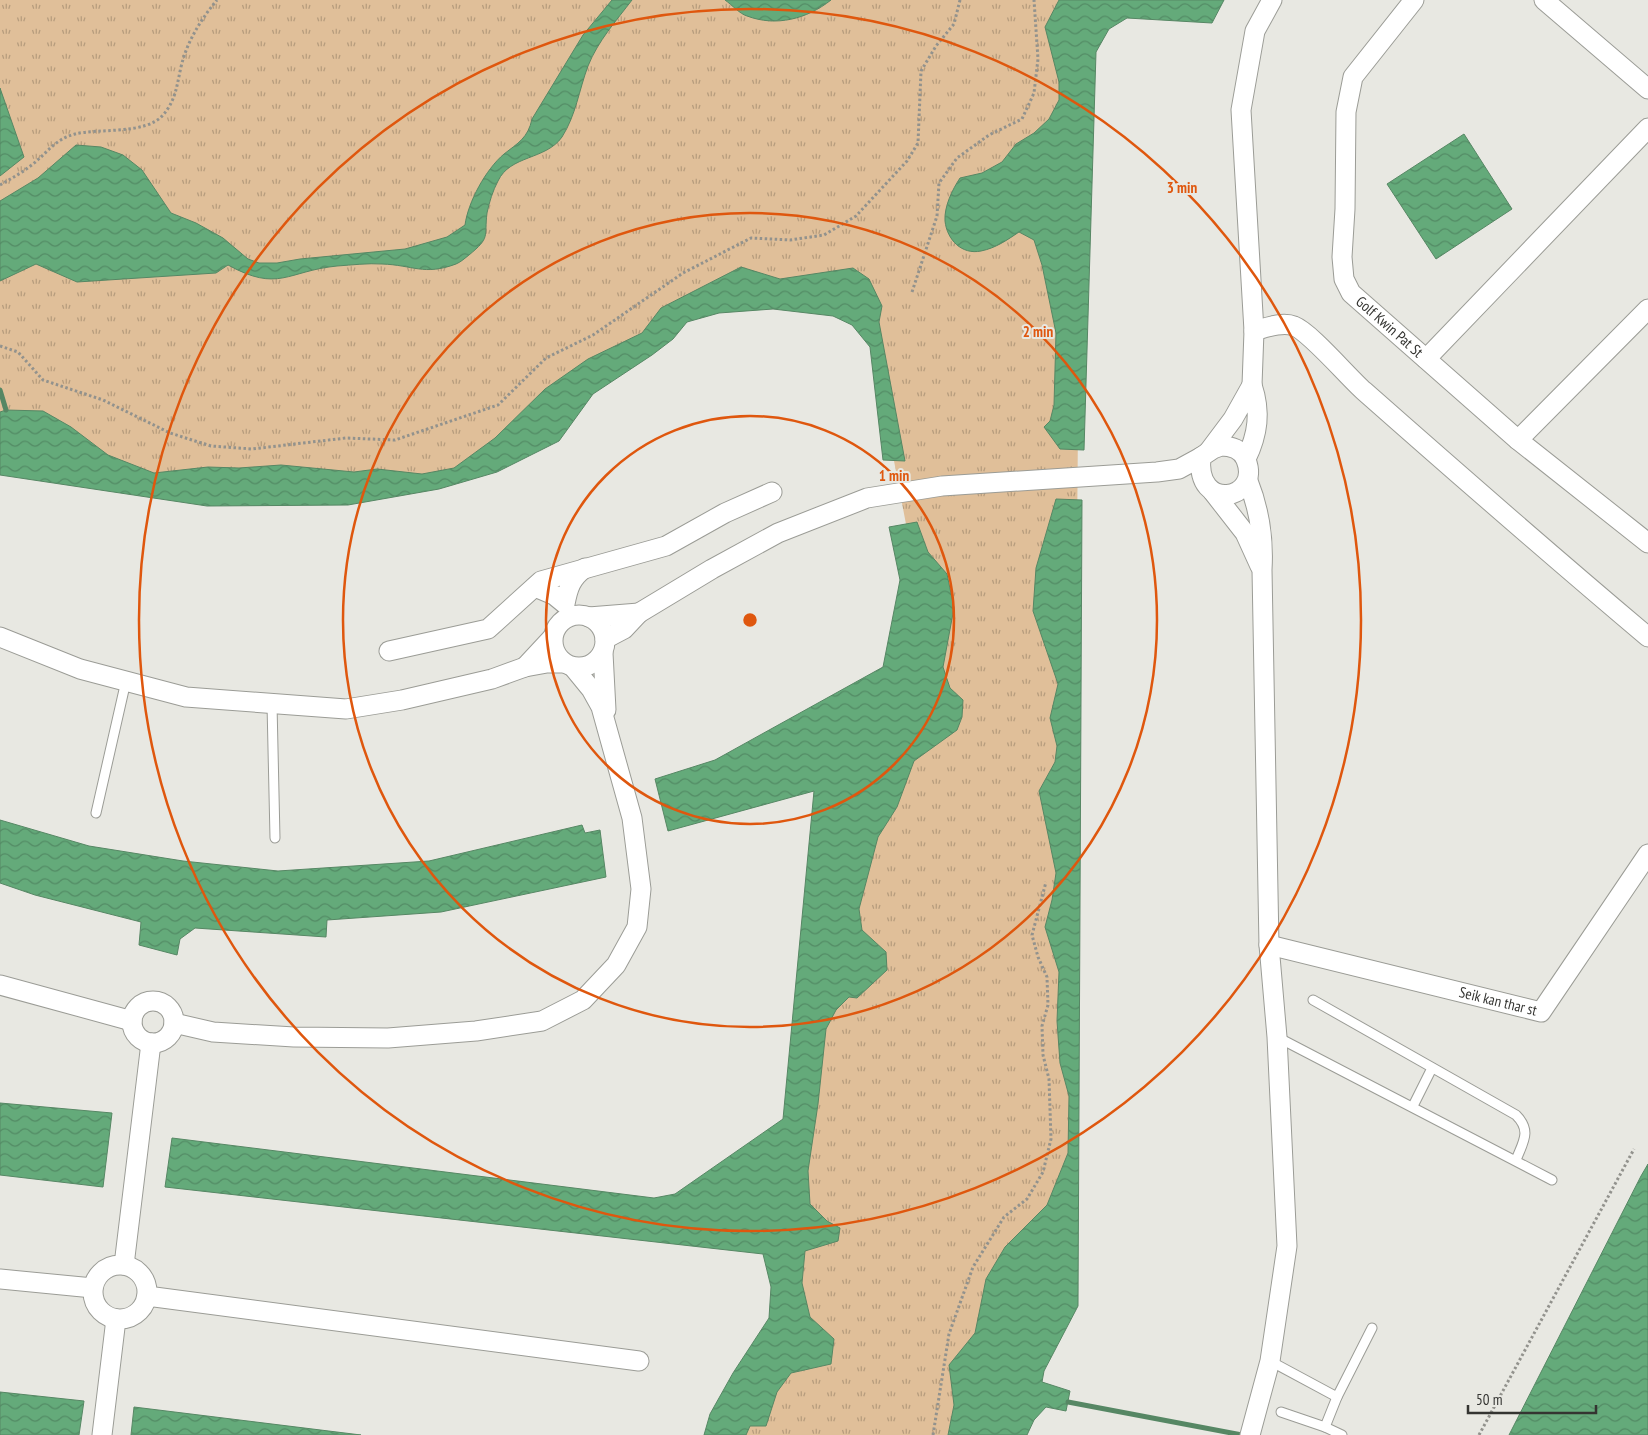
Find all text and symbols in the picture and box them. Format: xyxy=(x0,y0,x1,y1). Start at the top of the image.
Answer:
text: 3 min xyxy=(1167,178,1197,197)
street label: Golf Kwin Pat St xyxy=(1352,292,1427,361)
text: 2 min xyxy=(1023,322,1053,341)
text: 1 min xyxy=(879,466,909,485)
centre of rings xyxy=(741,611,759,629)
street label: Seik kan thar st xyxy=(1457,982,1539,1020)
scale bar xyxy=(1468,1382,1596,1414)
text: 50 m xyxy=(1476,1390,1502,1409)

